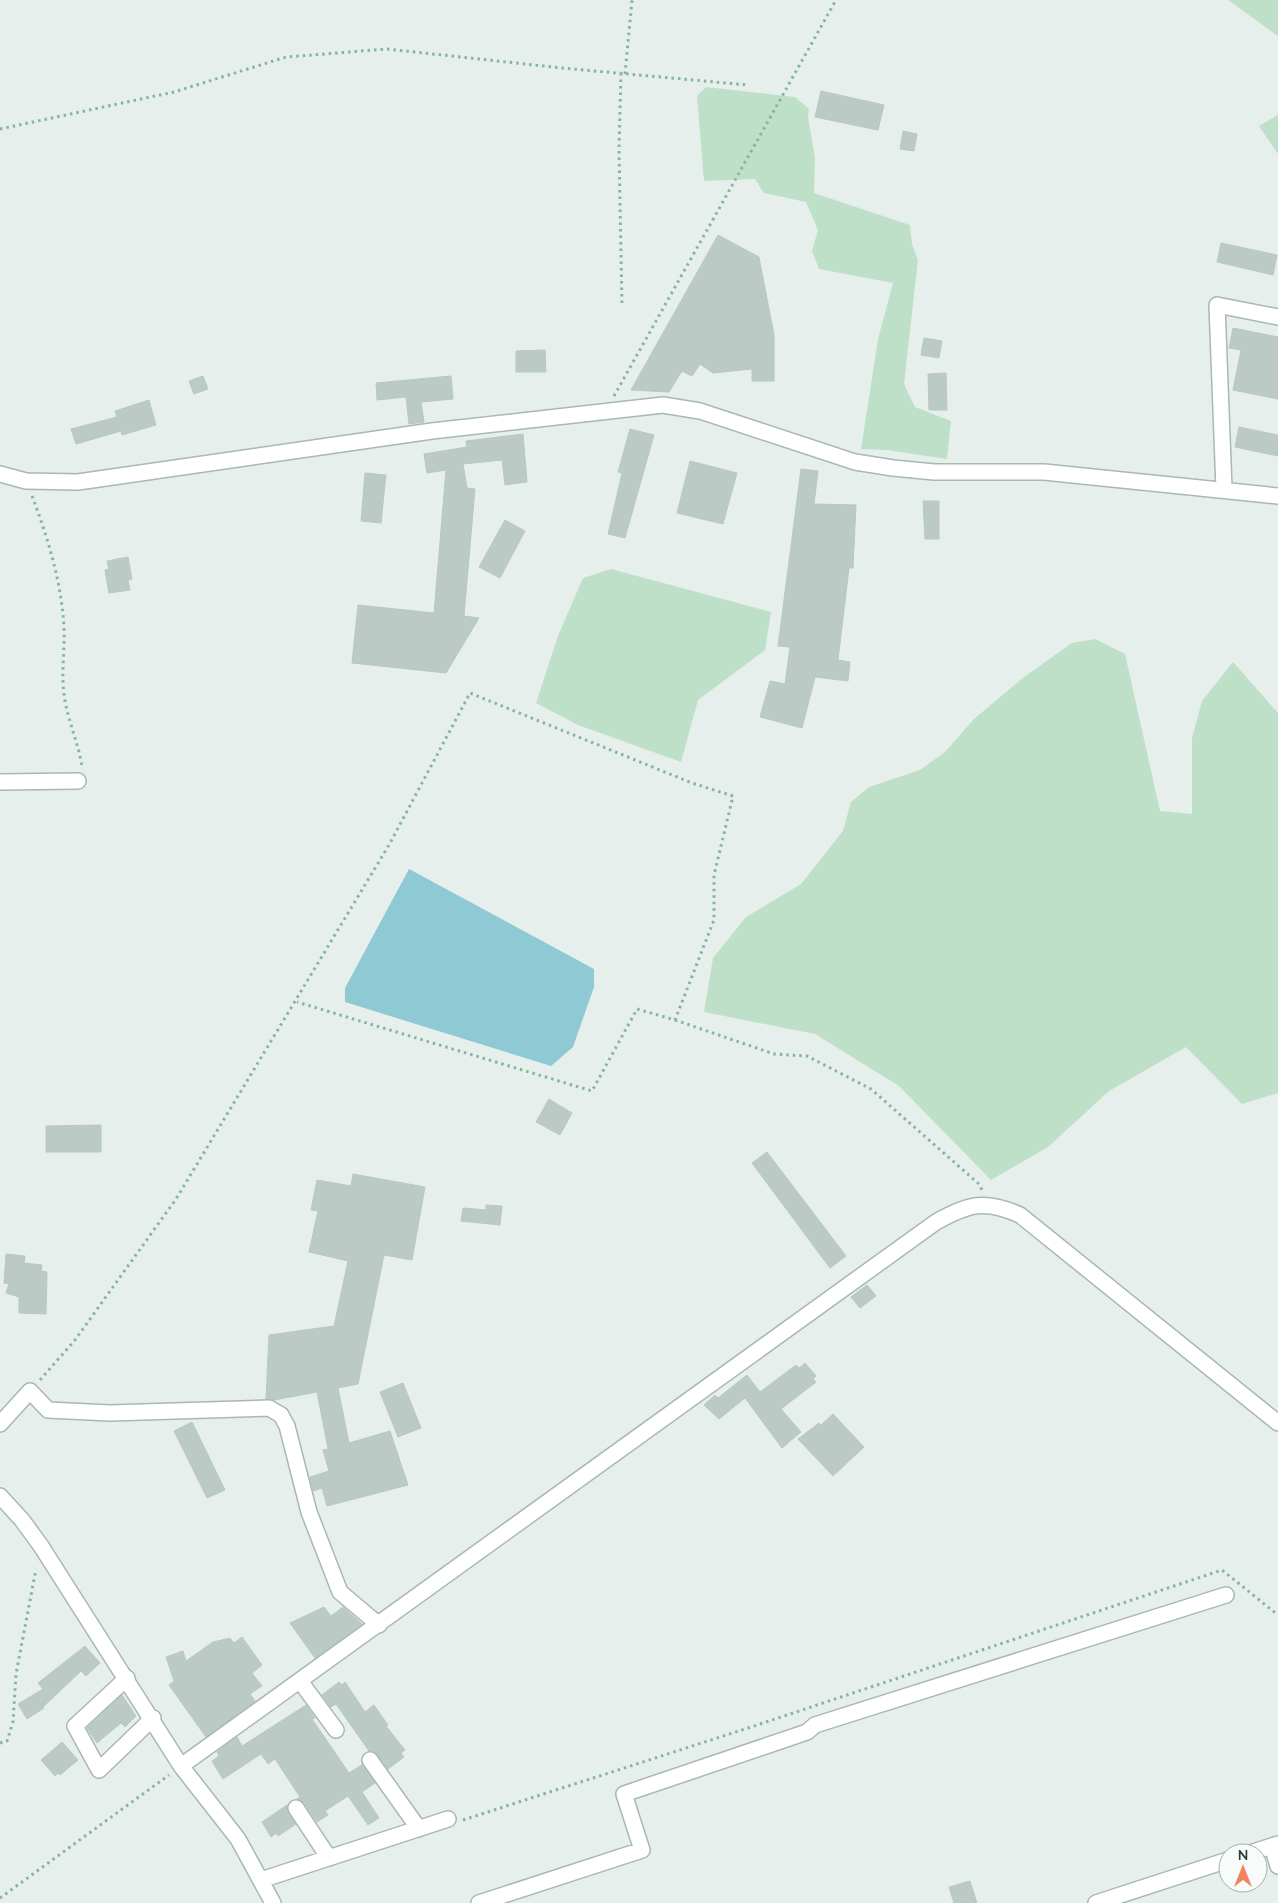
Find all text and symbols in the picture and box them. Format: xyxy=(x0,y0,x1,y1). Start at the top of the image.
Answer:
north arrow xyxy=(1218,1843,1268,1893)
text: N xyxy=(1238,1846,1248,1864)

